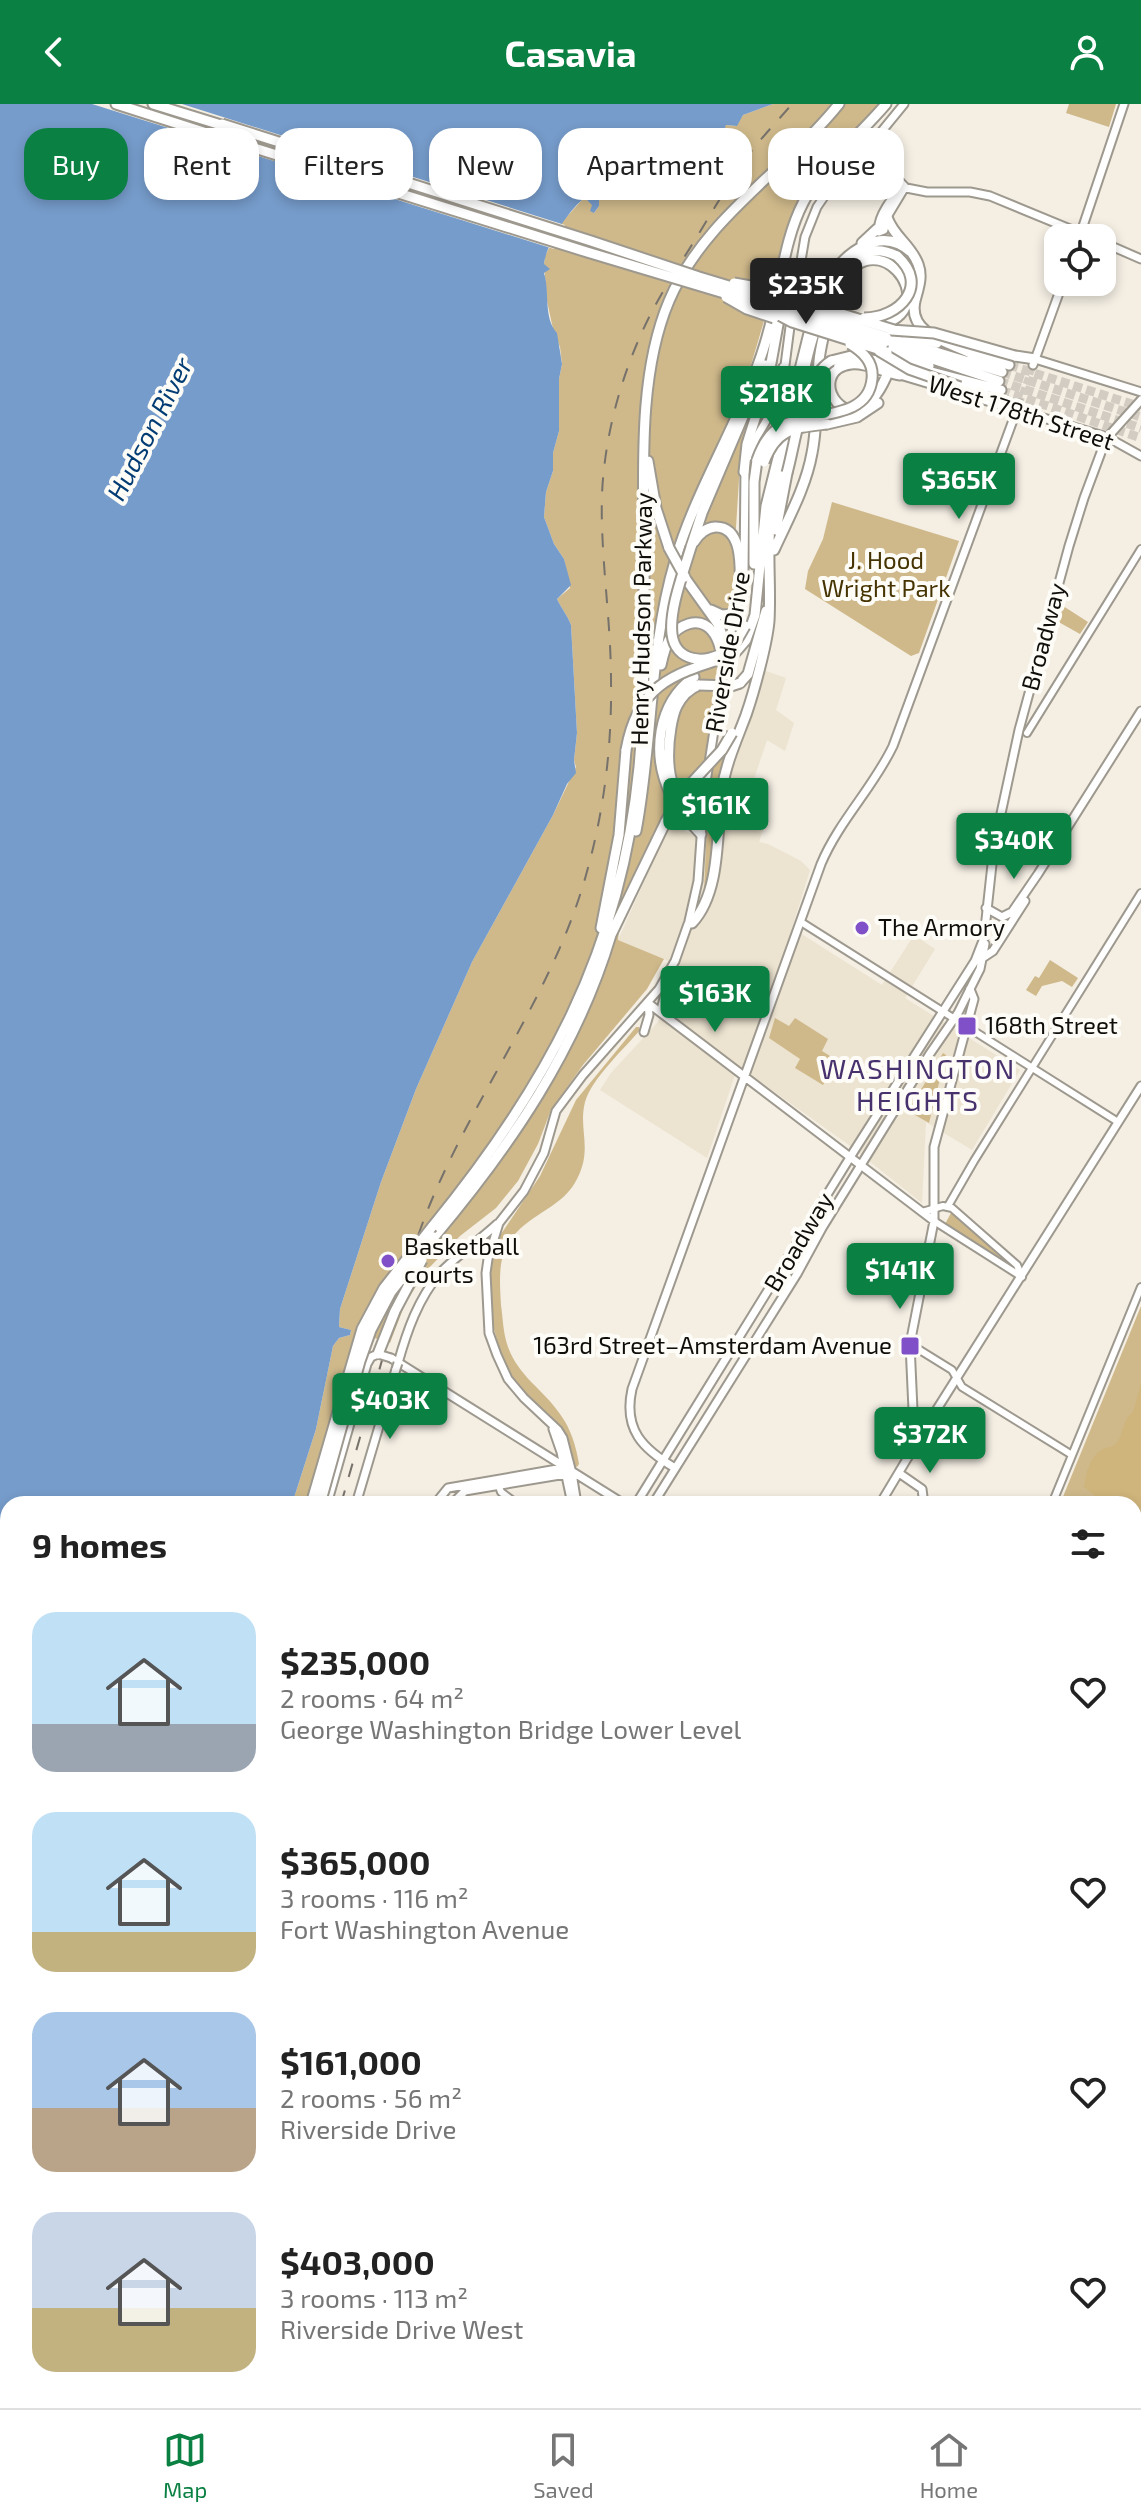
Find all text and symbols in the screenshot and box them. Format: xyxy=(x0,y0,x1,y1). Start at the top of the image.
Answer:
icon: back xyxy=(32,30,76,74)
icon: person xyxy=(1065,30,1109,74)
text: Casavia xyxy=(504,31,637,74)
chip: Buy xyxy=(24,128,128,200)
chip: Rent xyxy=(144,128,259,200)
chip: Filters xyxy=(275,128,413,200)
chip: New xyxy=(429,128,542,200)
chip: Apartment xyxy=(558,128,752,200)
chip: House xyxy=(768,128,904,200)
map controls xyxy=(1044,224,1116,296)
button: locate xyxy=(1044,224,1116,296)
pin: $235K xyxy=(750,258,862,326)
text: $235K xyxy=(768,268,844,299)
water label: Hudson River xyxy=(99,351,198,505)
pin: $218K xyxy=(720,366,832,434)
street label: West 178th Street xyxy=(925,368,1118,455)
text: $218K xyxy=(739,376,813,407)
pin: $365K xyxy=(903,453,1015,521)
text: $365K xyxy=(921,463,997,494)
street label: Henry Hudson Parkway xyxy=(624,492,657,746)
park label: J. Hood Wright Park xyxy=(822,545,950,602)
street label: Riverside Drive xyxy=(698,569,755,735)
street label: Broadway xyxy=(1014,579,1071,694)
pin: $161K xyxy=(660,778,772,846)
text: $161K xyxy=(681,788,751,819)
pin: $340K xyxy=(958,813,1070,881)
text: $340K xyxy=(974,823,1054,854)
place label: The Armory xyxy=(878,912,1005,941)
marker: The Armory xyxy=(853,919,871,937)
pin: $163K xyxy=(659,966,771,1034)
text: $163K xyxy=(679,976,751,1007)
place label: 168th Street xyxy=(985,1010,1118,1039)
marker: 168th Street xyxy=(956,1015,978,1037)
district label: WASHINGTON HEIGHTS xyxy=(820,1051,1016,1117)
street label: Broadway xyxy=(757,1186,839,1296)
place label: Basketball courts xyxy=(404,1231,519,1288)
pin: $141K xyxy=(844,1243,956,1311)
marker: Basketball courts xyxy=(379,1252,397,1270)
text: $141K xyxy=(865,1253,935,1284)
place label: 163rd Street–Amsterdam Avenue xyxy=(533,1330,892,1359)
marker: 163rd Street–Amsterdam Avenue xyxy=(899,1335,921,1357)
pin: $403K xyxy=(334,1373,446,1441)
text: $403K xyxy=(350,1383,430,1414)
pin: $372K xyxy=(874,1407,986,1475)
text: $372K xyxy=(892,1417,968,1448)
icon: filters xyxy=(1066,1522,1110,1566)
text: 9 homes xyxy=(32,1524,167,1565)
text: $235,000 xyxy=(280,1641,430,1682)
icon: home xyxy=(96,1644,192,1740)
icon: heart xyxy=(1066,1670,1110,1714)
text: 2 rooms · 64 m² xyxy=(280,1682,464,1713)
text: George Washington Bridge Lower Level xyxy=(280,1713,741,1744)
text: $365,000 xyxy=(280,1841,430,1882)
icon: home xyxy=(96,1844,192,1940)
icon: heart xyxy=(1066,1870,1110,1914)
text: 3 rooms · 116 m² xyxy=(280,1882,469,1913)
text: Fort Washington Avenue xyxy=(280,1913,569,1944)
text: $161,000 xyxy=(280,2041,422,2082)
icon: home xyxy=(96,2044,192,2140)
icon: heart xyxy=(1066,2070,1110,2114)
text: 2 rooms · 56 m² xyxy=(280,2082,462,2113)
text: Riverside Drive xyxy=(280,2113,457,2144)
text: $403,000 xyxy=(280,2241,435,2282)
icon: home xyxy=(96,2244,192,2340)
icon: heart xyxy=(1066,2270,1110,2314)
text: 3 rooms · 113 m² xyxy=(280,2282,468,2313)
text: Riverside Drive West xyxy=(280,2313,523,2344)
tab: Map xyxy=(163,2428,207,2502)
tab: Saved xyxy=(533,2428,594,2502)
tab: Home xyxy=(920,2428,978,2502)

